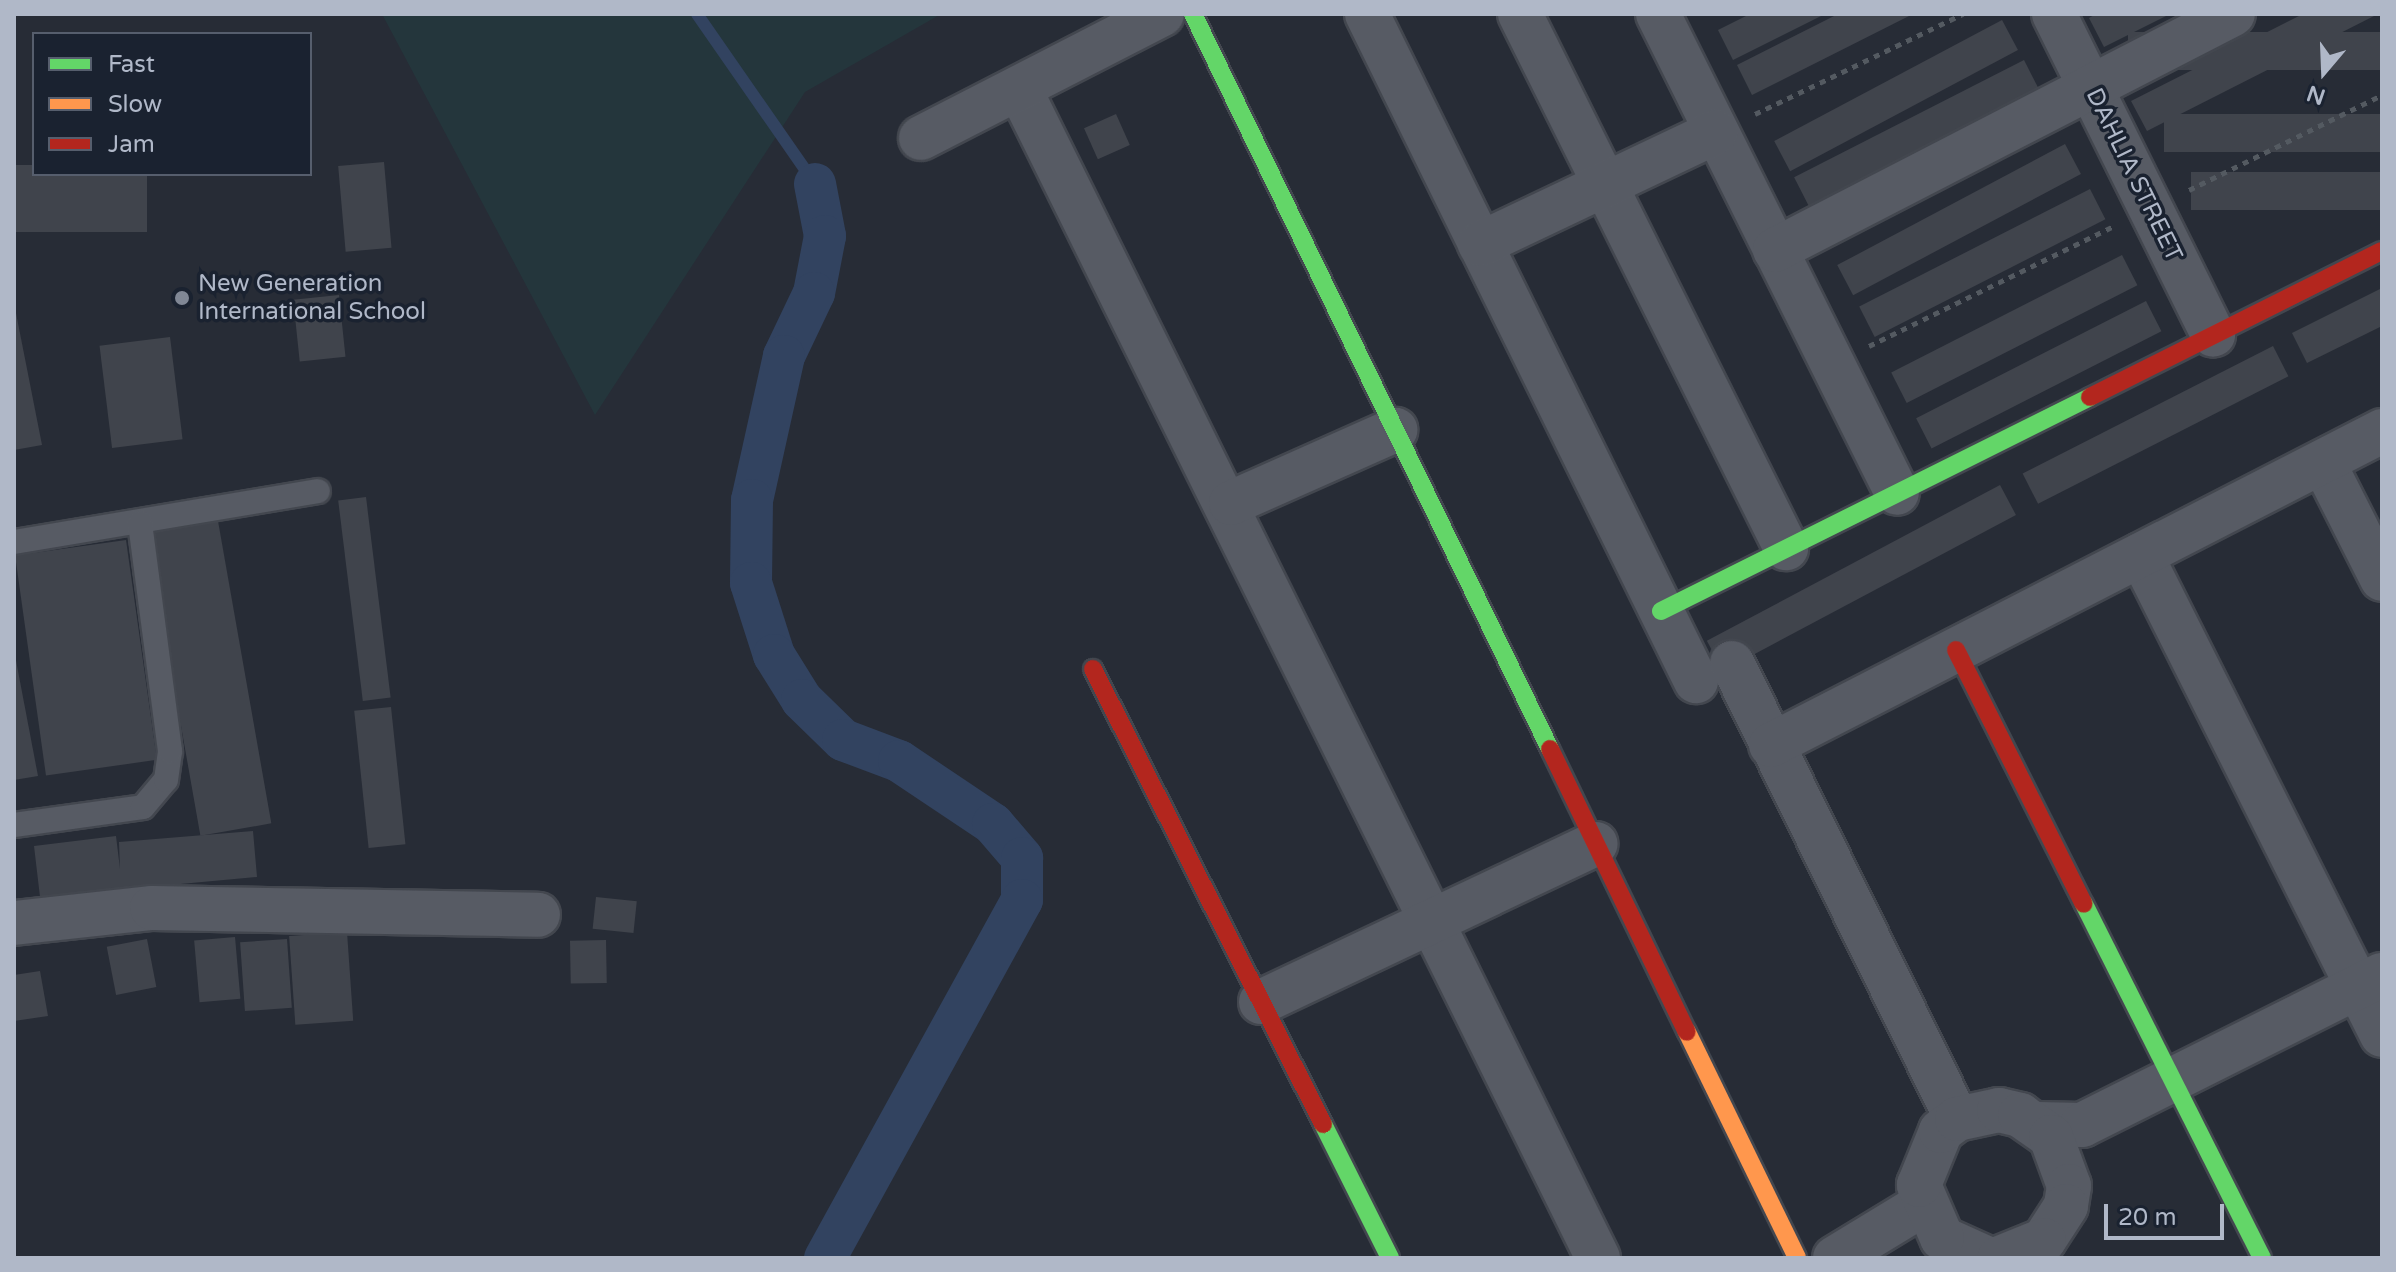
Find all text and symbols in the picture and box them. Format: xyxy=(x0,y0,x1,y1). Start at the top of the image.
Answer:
legend xyxy=(32,32,312,176)
north arrow xyxy=(2284,32,2364,112)
text: Fast xyxy=(108,50,155,79)
text: N xyxy=(2304,80,2329,110)
street label: DAHLIA STREET xyxy=(2080,84,2188,266)
text: Slow xyxy=(108,90,162,119)
text: Jam xyxy=(108,130,155,159)
place label: New Generation International School xyxy=(198,270,426,326)
marker: New Generation International School xyxy=(173,289,191,307)
scale bar xyxy=(2108,1188,2228,1238)
text: 20 m xyxy=(2118,1203,2176,1232)

